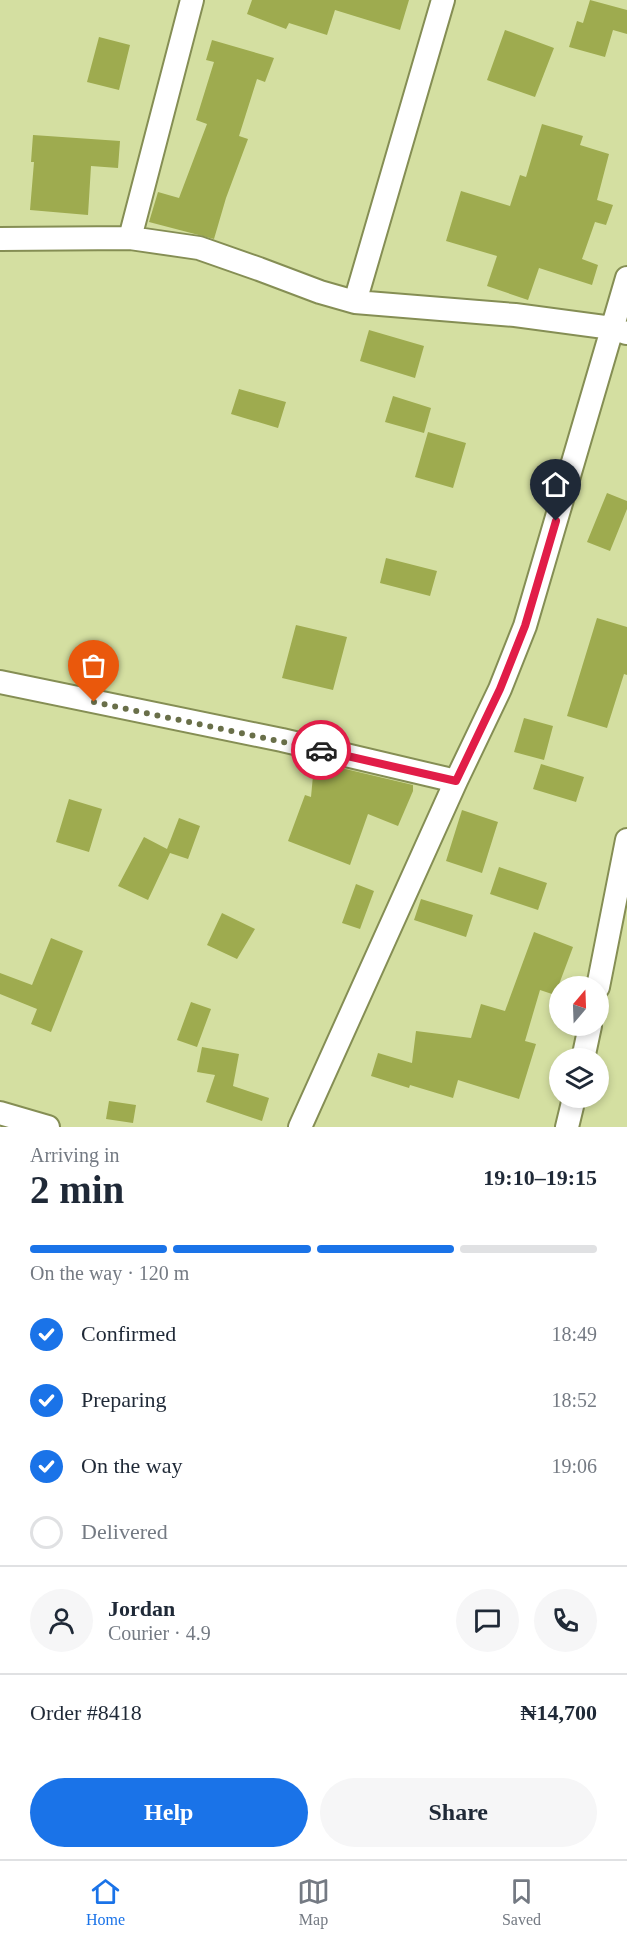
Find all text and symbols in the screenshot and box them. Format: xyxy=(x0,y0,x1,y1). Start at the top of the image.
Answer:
pin xyxy=(530,459,581,521)
icon: home xyxy=(539,468,572,501)
pin xyxy=(68,640,119,702)
icon: bag xyxy=(77,649,110,682)
courier xyxy=(291,720,351,780)
icon: car xyxy=(305,734,338,767)
north arrow xyxy=(549,976,609,1036)
map controls xyxy=(549,976,609,1108)
button: layers xyxy=(549,1048,609,1108)
text: Arriving in xyxy=(30,1144,119,1166)
text: 19:10–19:15 xyxy=(483,1165,597,1190)
text: 2 min xyxy=(30,1168,124,1211)
text: On the way · 120 m xyxy=(30,1262,189,1284)
icon: check xyxy=(30,1318,63,1351)
text: Confirmed xyxy=(81,1321,176,1346)
text: 18:49 xyxy=(551,1323,597,1345)
icon: check xyxy=(30,1384,63,1417)
text: Preparing xyxy=(81,1387,167,1412)
text: 18:52 xyxy=(551,1389,597,1411)
icon: check xyxy=(30,1450,63,1483)
text: On the way xyxy=(81,1453,182,1478)
text: 19:06 xyxy=(551,1455,597,1477)
text: Delivered xyxy=(81,1519,168,1544)
button: person xyxy=(30,1589,93,1652)
button: chat xyxy=(456,1589,519,1652)
button: phone xyxy=(534,1589,597,1652)
text: Jordan xyxy=(108,1596,175,1621)
text: Courier · 4.9 xyxy=(108,1622,211,1644)
text: Order #8418 xyxy=(30,1700,142,1725)
text: ₦14,700 xyxy=(521,1700,597,1725)
button: Help xyxy=(30,1778,308,1847)
button: Share xyxy=(320,1778,597,1847)
tab: Home xyxy=(86,1875,125,1929)
tab: Map xyxy=(297,1875,330,1929)
tab: Saved xyxy=(502,1875,541,1929)

